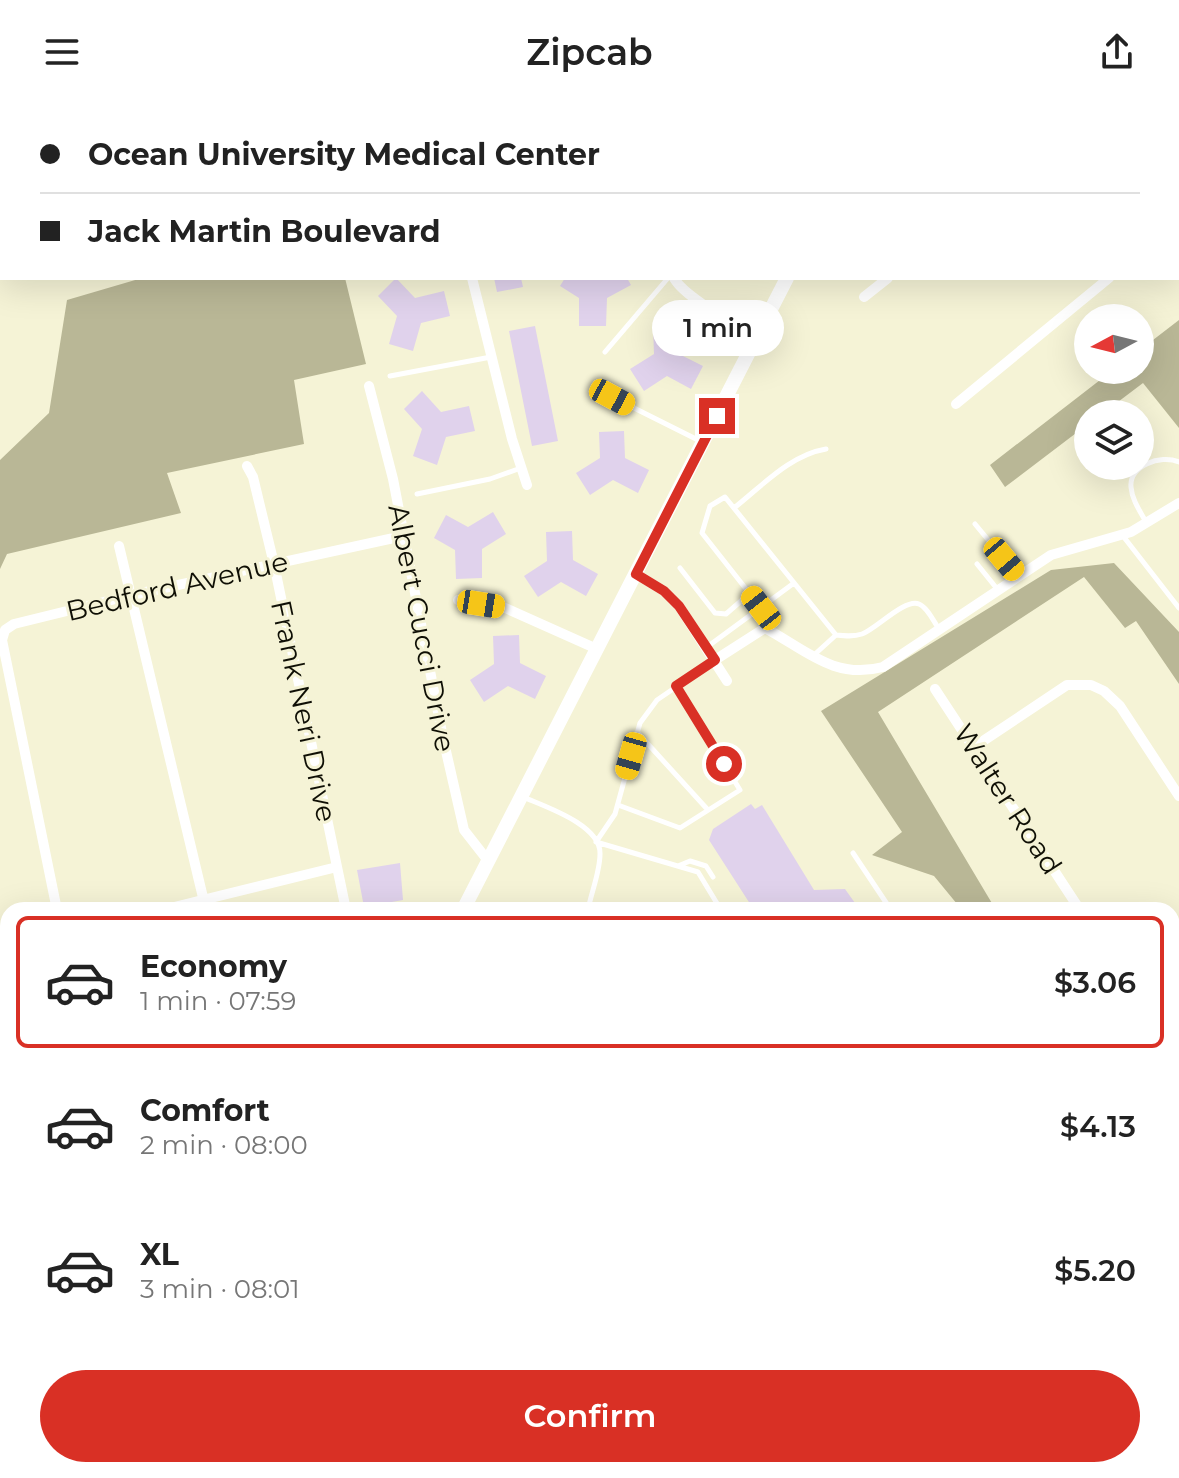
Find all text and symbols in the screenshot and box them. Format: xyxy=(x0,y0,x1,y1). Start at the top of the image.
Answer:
icon: menu xyxy=(40,30,84,74)
text: Zipcab xyxy=(526,30,653,74)
icon: share xyxy=(1095,30,1139,74)
text: Ocean University Medical Center xyxy=(88,136,600,173)
text: Jack Martin Boulevard xyxy=(88,213,441,250)
callout: 1 min xyxy=(651,300,783,356)
north arrow xyxy=(1074,304,1154,384)
map controls xyxy=(1074,304,1154,480)
text: 1 min xyxy=(683,312,753,344)
car xyxy=(585,375,639,419)
route end xyxy=(699,398,735,434)
button: layers xyxy=(1074,400,1154,480)
street label: Albert Cucci Drive xyxy=(381,501,463,755)
car xyxy=(979,533,1029,585)
street label: Bedford Avenue xyxy=(63,544,291,628)
car xyxy=(737,582,785,634)
car xyxy=(455,588,507,620)
street label: Frank Neri Drive xyxy=(264,597,344,825)
street label: Walter Road xyxy=(947,717,1069,881)
car xyxy=(613,730,649,782)
route start xyxy=(706,746,742,782)
icon: car xyxy=(44,946,116,1018)
text: Economy xyxy=(140,948,287,985)
text: $3.06 xyxy=(1054,964,1136,1001)
text: 1 min · 07:59 xyxy=(140,985,296,1017)
icon: car xyxy=(44,1090,116,1162)
text: Comfort xyxy=(140,1092,270,1129)
text: $4.13 xyxy=(1060,1108,1136,1145)
text: 2 min · 08:00 xyxy=(140,1129,308,1161)
icon: car xyxy=(44,1234,116,1306)
text: XL xyxy=(140,1236,179,1273)
text: $5.20 xyxy=(1054,1252,1136,1289)
text: 3 min · 08:01 xyxy=(140,1273,300,1305)
button: Confirm xyxy=(40,1370,1140,1462)

